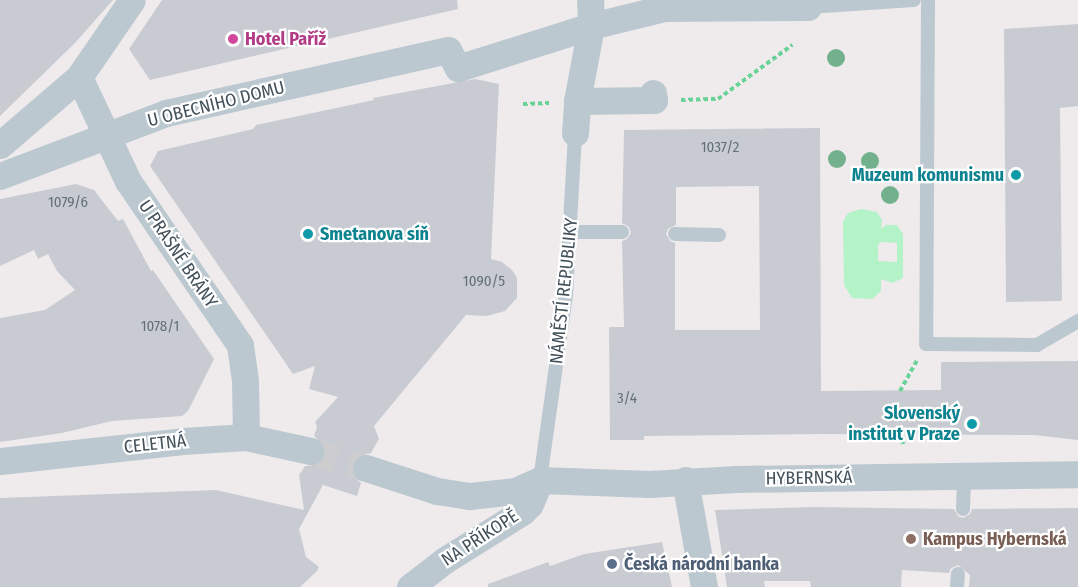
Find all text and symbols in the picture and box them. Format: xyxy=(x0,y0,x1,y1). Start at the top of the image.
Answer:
place label: Hotel Paříž xyxy=(245,28,326,50)
marker: Hotel Paříž xyxy=(226,32,240,46)
street label: U OBECNÍHO DOMU xyxy=(145,77,287,131)
house number: 1037/2 xyxy=(701,139,739,157)
place label: Muzeum komunismu xyxy=(852,164,1004,186)
marker: Muzeum komunismu xyxy=(1009,168,1023,182)
house number: 1079/6 xyxy=(48,194,88,212)
street label: U PRAŠNÉ BRÁNY xyxy=(134,196,222,312)
street label: NÁMĚSTÍ REPUBLIKY xyxy=(546,217,582,365)
place label: Smetanova síň xyxy=(320,223,429,245)
marker: Smetanova síň xyxy=(301,227,315,241)
house number: 1090/5 xyxy=(463,273,505,291)
house number: 1078/1 xyxy=(141,318,179,336)
house number: 3/4 xyxy=(617,390,637,408)
place label: Slovenský institut v Praze xyxy=(848,403,960,446)
marker: Slovenský institut v Praze xyxy=(965,417,979,431)
street label: CELETNÁ xyxy=(123,430,187,458)
street label: HYBERNSKÁ xyxy=(765,466,853,490)
street label: NA PŘÍKOPĚ xyxy=(438,505,522,571)
place label: Kampus Hybernská xyxy=(923,528,1067,550)
marker: Kampus Hybernská xyxy=(904,532,918,546)
place label: Česká národní banka xyxy=(624,553,779,575)
marker: Česká národní banka xyxy=(605,557,619,571)

